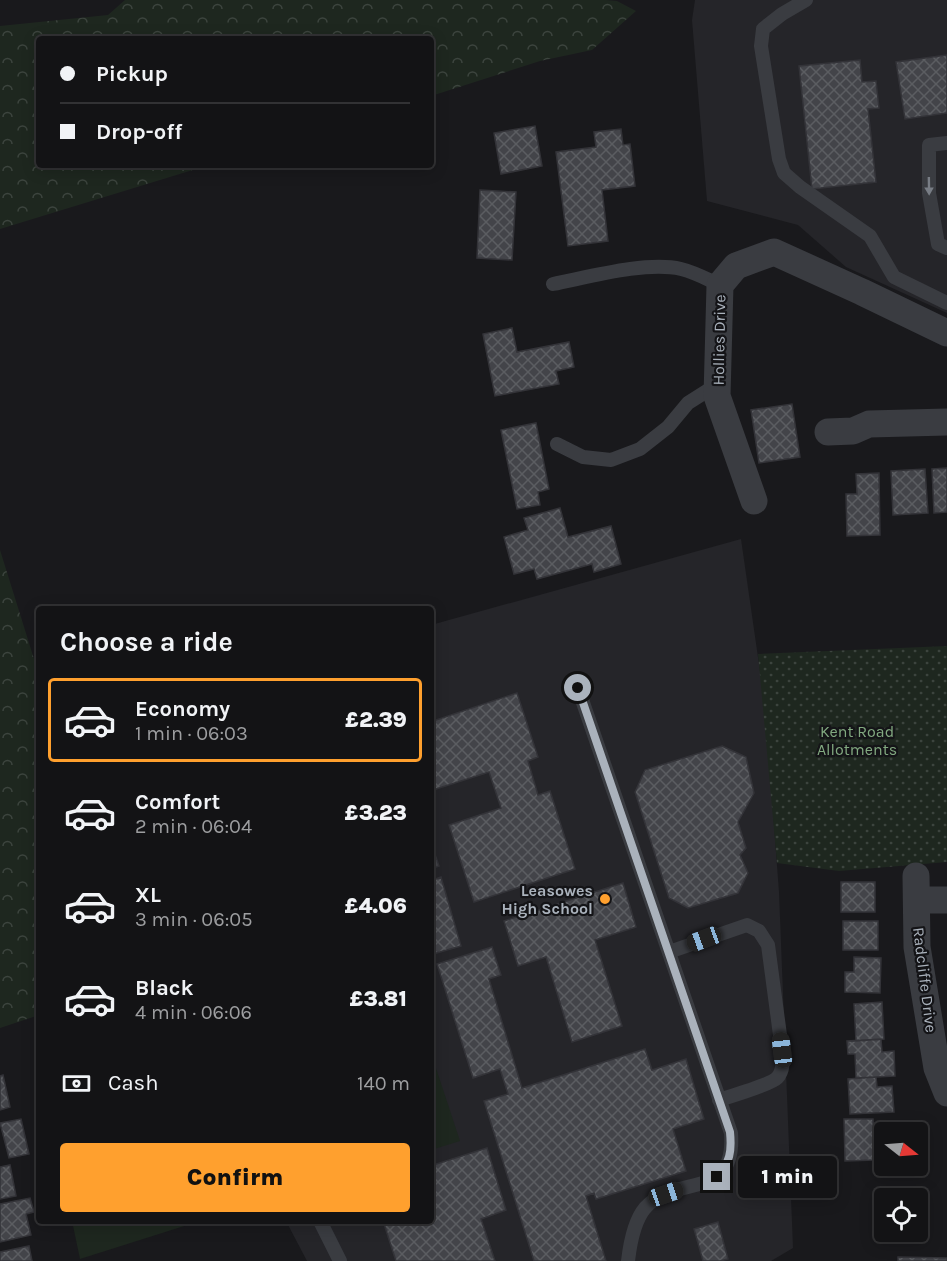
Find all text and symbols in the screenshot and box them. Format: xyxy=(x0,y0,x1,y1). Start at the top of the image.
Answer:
text: Pickup xyxy=(96,61,168,87)
text: Drop-off xyxy=(96,119,182,145)
one-way arrow xyxy=(925,176,934,195)
street label: Hollies Drive xyxy=(709,294,729,386)
text: Choose a ride xyxy=(60,626,233,658)
route start xyxy=(564,674,591,701)
icon: car xyxy=(63,693,117,747)
text: Economy xyxy=(135,696,230,722)
text: £2.39 xyxy=(345,707,407,733)
text: 1 min · 06:03 xyxy=(135,722,248,745)
park label: Kent Road Allotments xyxy=(817,722,897,759)
icon: car xyxy=(63,786,117,840)
text: Comfort xyxy=(135,789,220,815)
text: £3.23 xyxy=(345,800,407,826)
text: 2 min · 06:04 xyxy=(135,815,252,838)
icon: car xyxy=(63,879,117,933)
place label: Leasowes High School xyxy=(502,881,593,918)
text: XL xyxy=(135,882,161,908)
marker: Leasowes High School xyxy=(598,892,612,906)
text: £4.06 xyxy=(344,893,407,919)
text: 3 min · 06:05 xyxy=(135,908,252,931)
car xyxy=(684,924,724,954)
street label: Radcliffe Drive xyxy=(909,926,941,1034)
icon: car xyxy=(63,972,117,1026)
text: Black xyxy=(135,975,194,1001)
text: £3.81 xyxy=(350,986,407,1012)
text: 4 min · 06:06 xyxy=(135,1001,252,1024)
car xyxy=(771,1031,793,1069)
icon: cash xyxy=(60,1067,93,1100)
text: Cash xyxy=(108,1070,158,1096)
text: 140 m xyxy=(357,1072,410,1095)
north arrow xyxy=(874,1122,928,1176)
map controls xyxy=(874,1122,928,1242)
button: Confirm xyxy=(60,1143,410,1212)
callout: 1 min xyxy=(738,1156,837,1198)
route end xyxy=(703,1163,730,1190)
text: 1 min xyxy=(761,1165,814,1188)
car xyxy=(646,1180,686,1208)
button: locate xyxy=(874,1188,928,1242)

